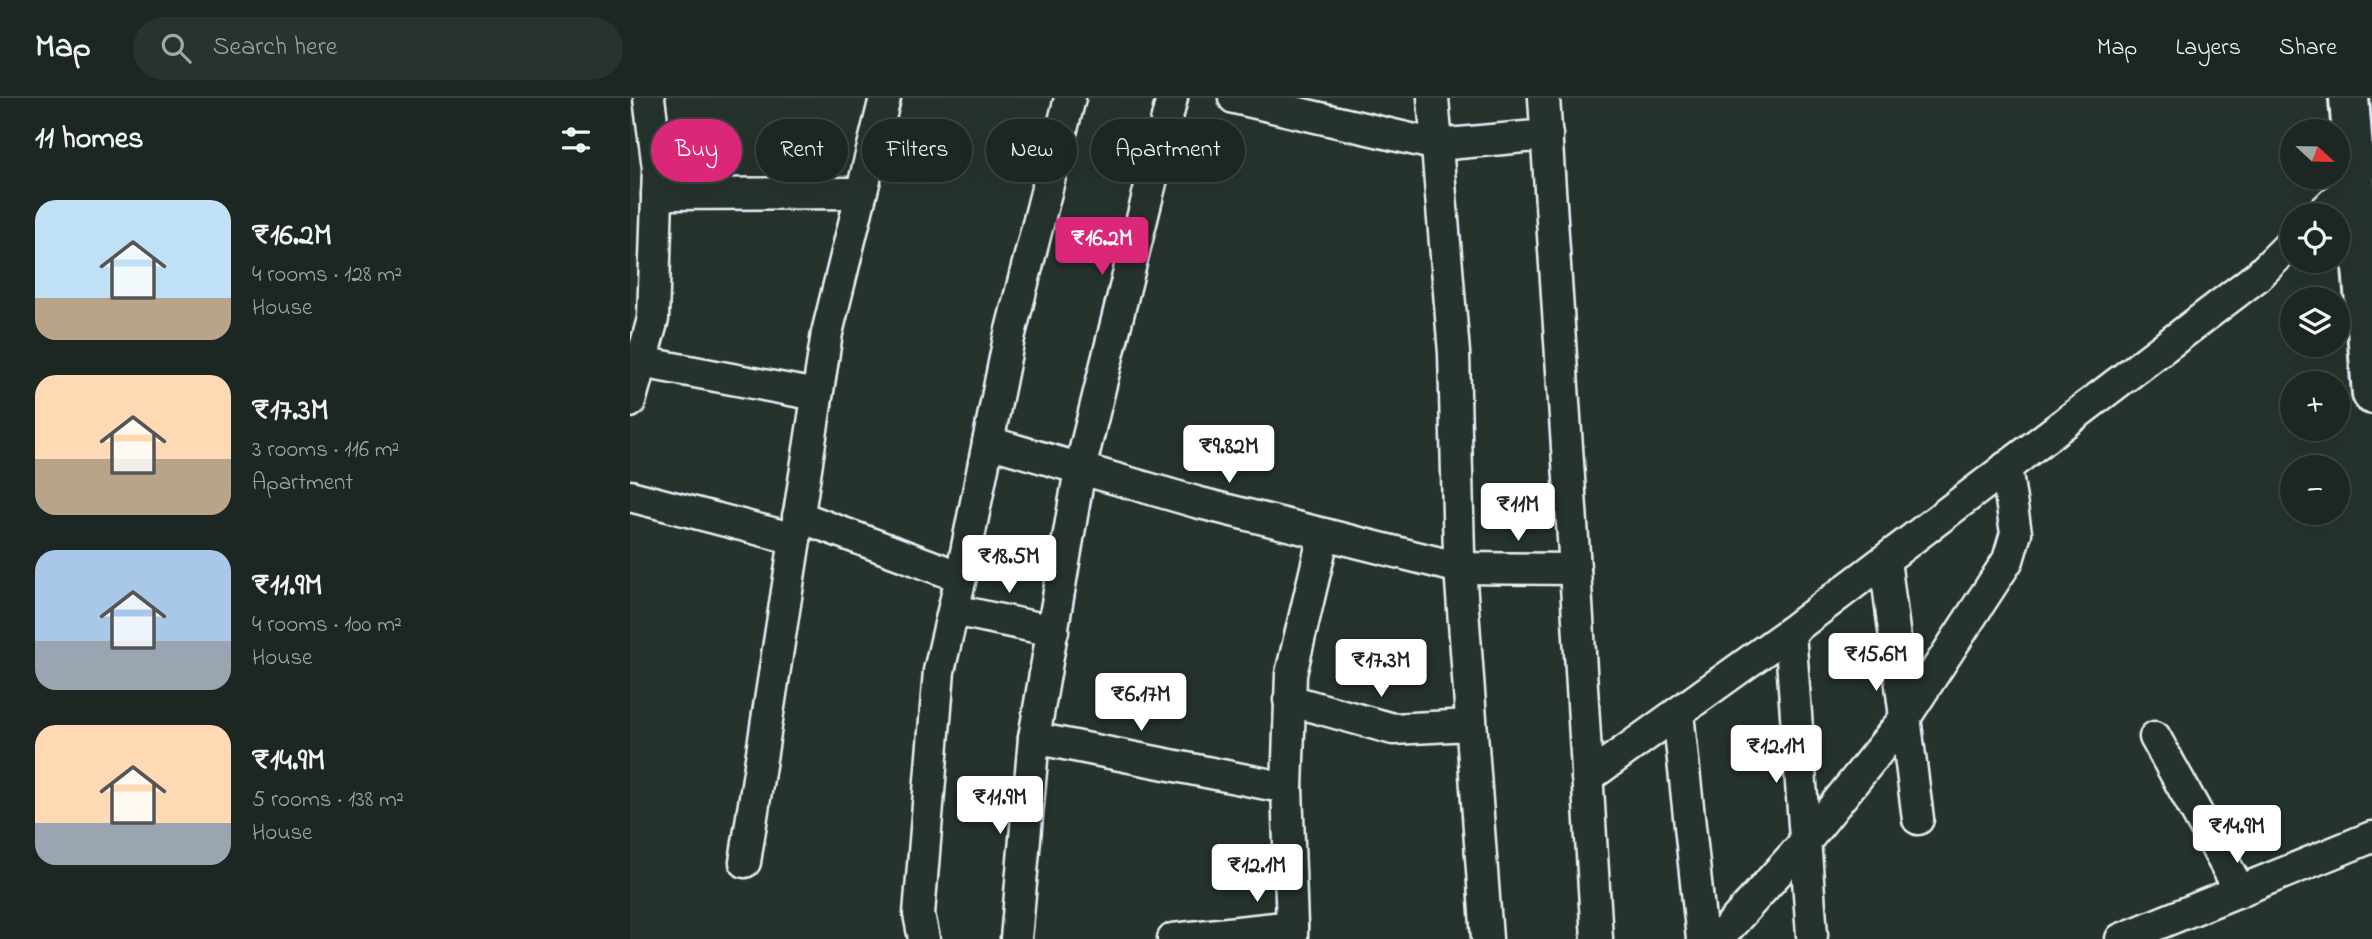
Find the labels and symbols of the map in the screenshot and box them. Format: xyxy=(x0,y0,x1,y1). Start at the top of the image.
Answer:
north arrow xyxy=(2280,119,2350,189)
pin: ₹16.2M xyxy=(1045,218,1159,277)
pin: ₹9.82M xyxy=(1172,426,1286,485)
pin: ₹11M xyxy=(1477,484,1559,543)
pin: ₹18.5M xyxy=(952,536,1066,595)
pin: ₹15.6M xyxy=(1819,634,1933,693)
pin: ₹17.3M xyxy=(1324,640,1438,699)
pin: ₹6.17M xyxy=(1084,674,1198,733)
pin: ₹12.1M xyxy=(1719,726,1833,785)
pin: ₹11.9M xyxy=(943,776,1057,836)
pin: ₹14.9M xyxy=(2180,806,2294,865)
pin: ₹12.1M xyxy=(1200,844,1314,904)

